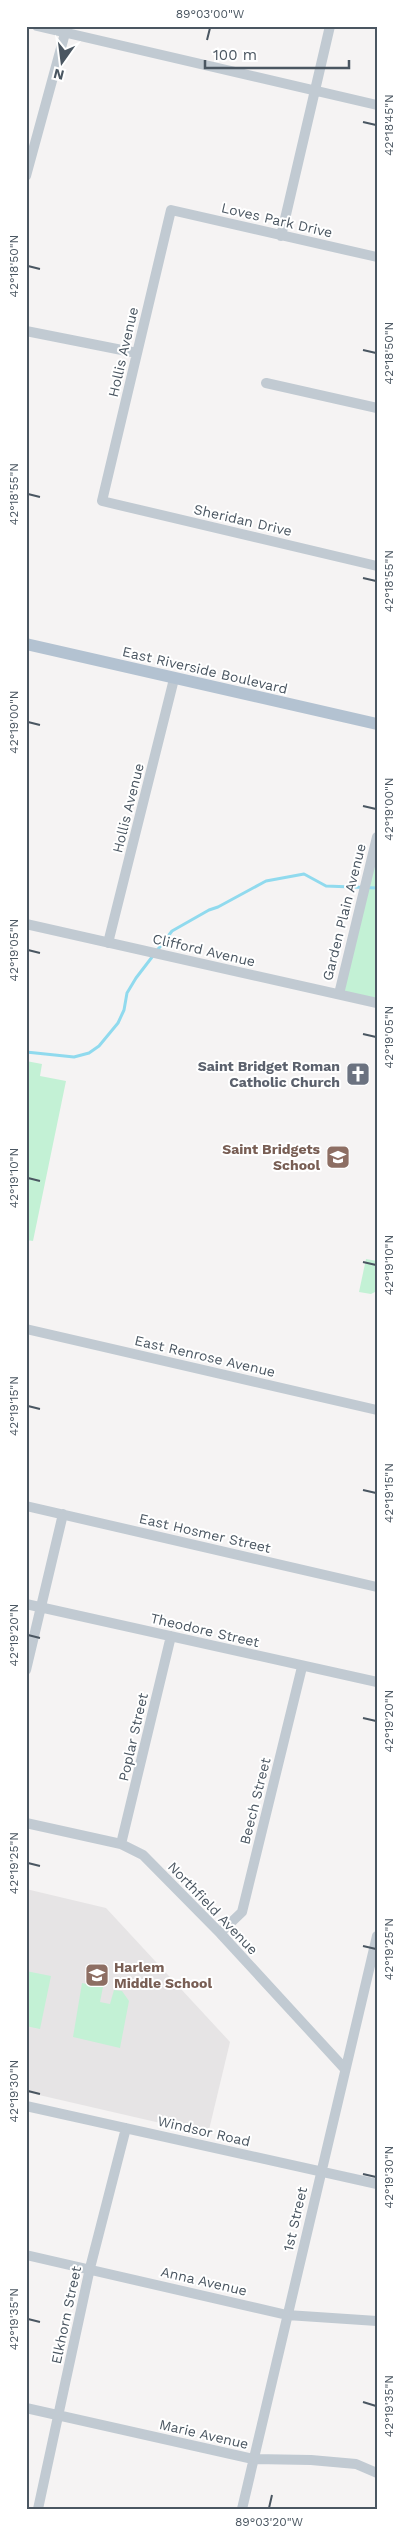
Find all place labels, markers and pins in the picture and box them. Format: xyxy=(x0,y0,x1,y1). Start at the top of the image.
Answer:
place label: Saint Bridget Roman Catholic Church xyxy=(198,1058,340,1090)
church icon: Saint Bridget Roman Catholic Church xyxy=(345,1061,371,1087)
place label: Saint Bridgets School xyxy=(222,1141,321,1173)
school or university icon: Saint Bridgets School xyxy=(325,1144,351,1170)
place label: Harlem Middle School xyxy=(114,1959,212,1991)
school or university icon: Harlem Middle School xyxy=(84,1962,110,1988)

